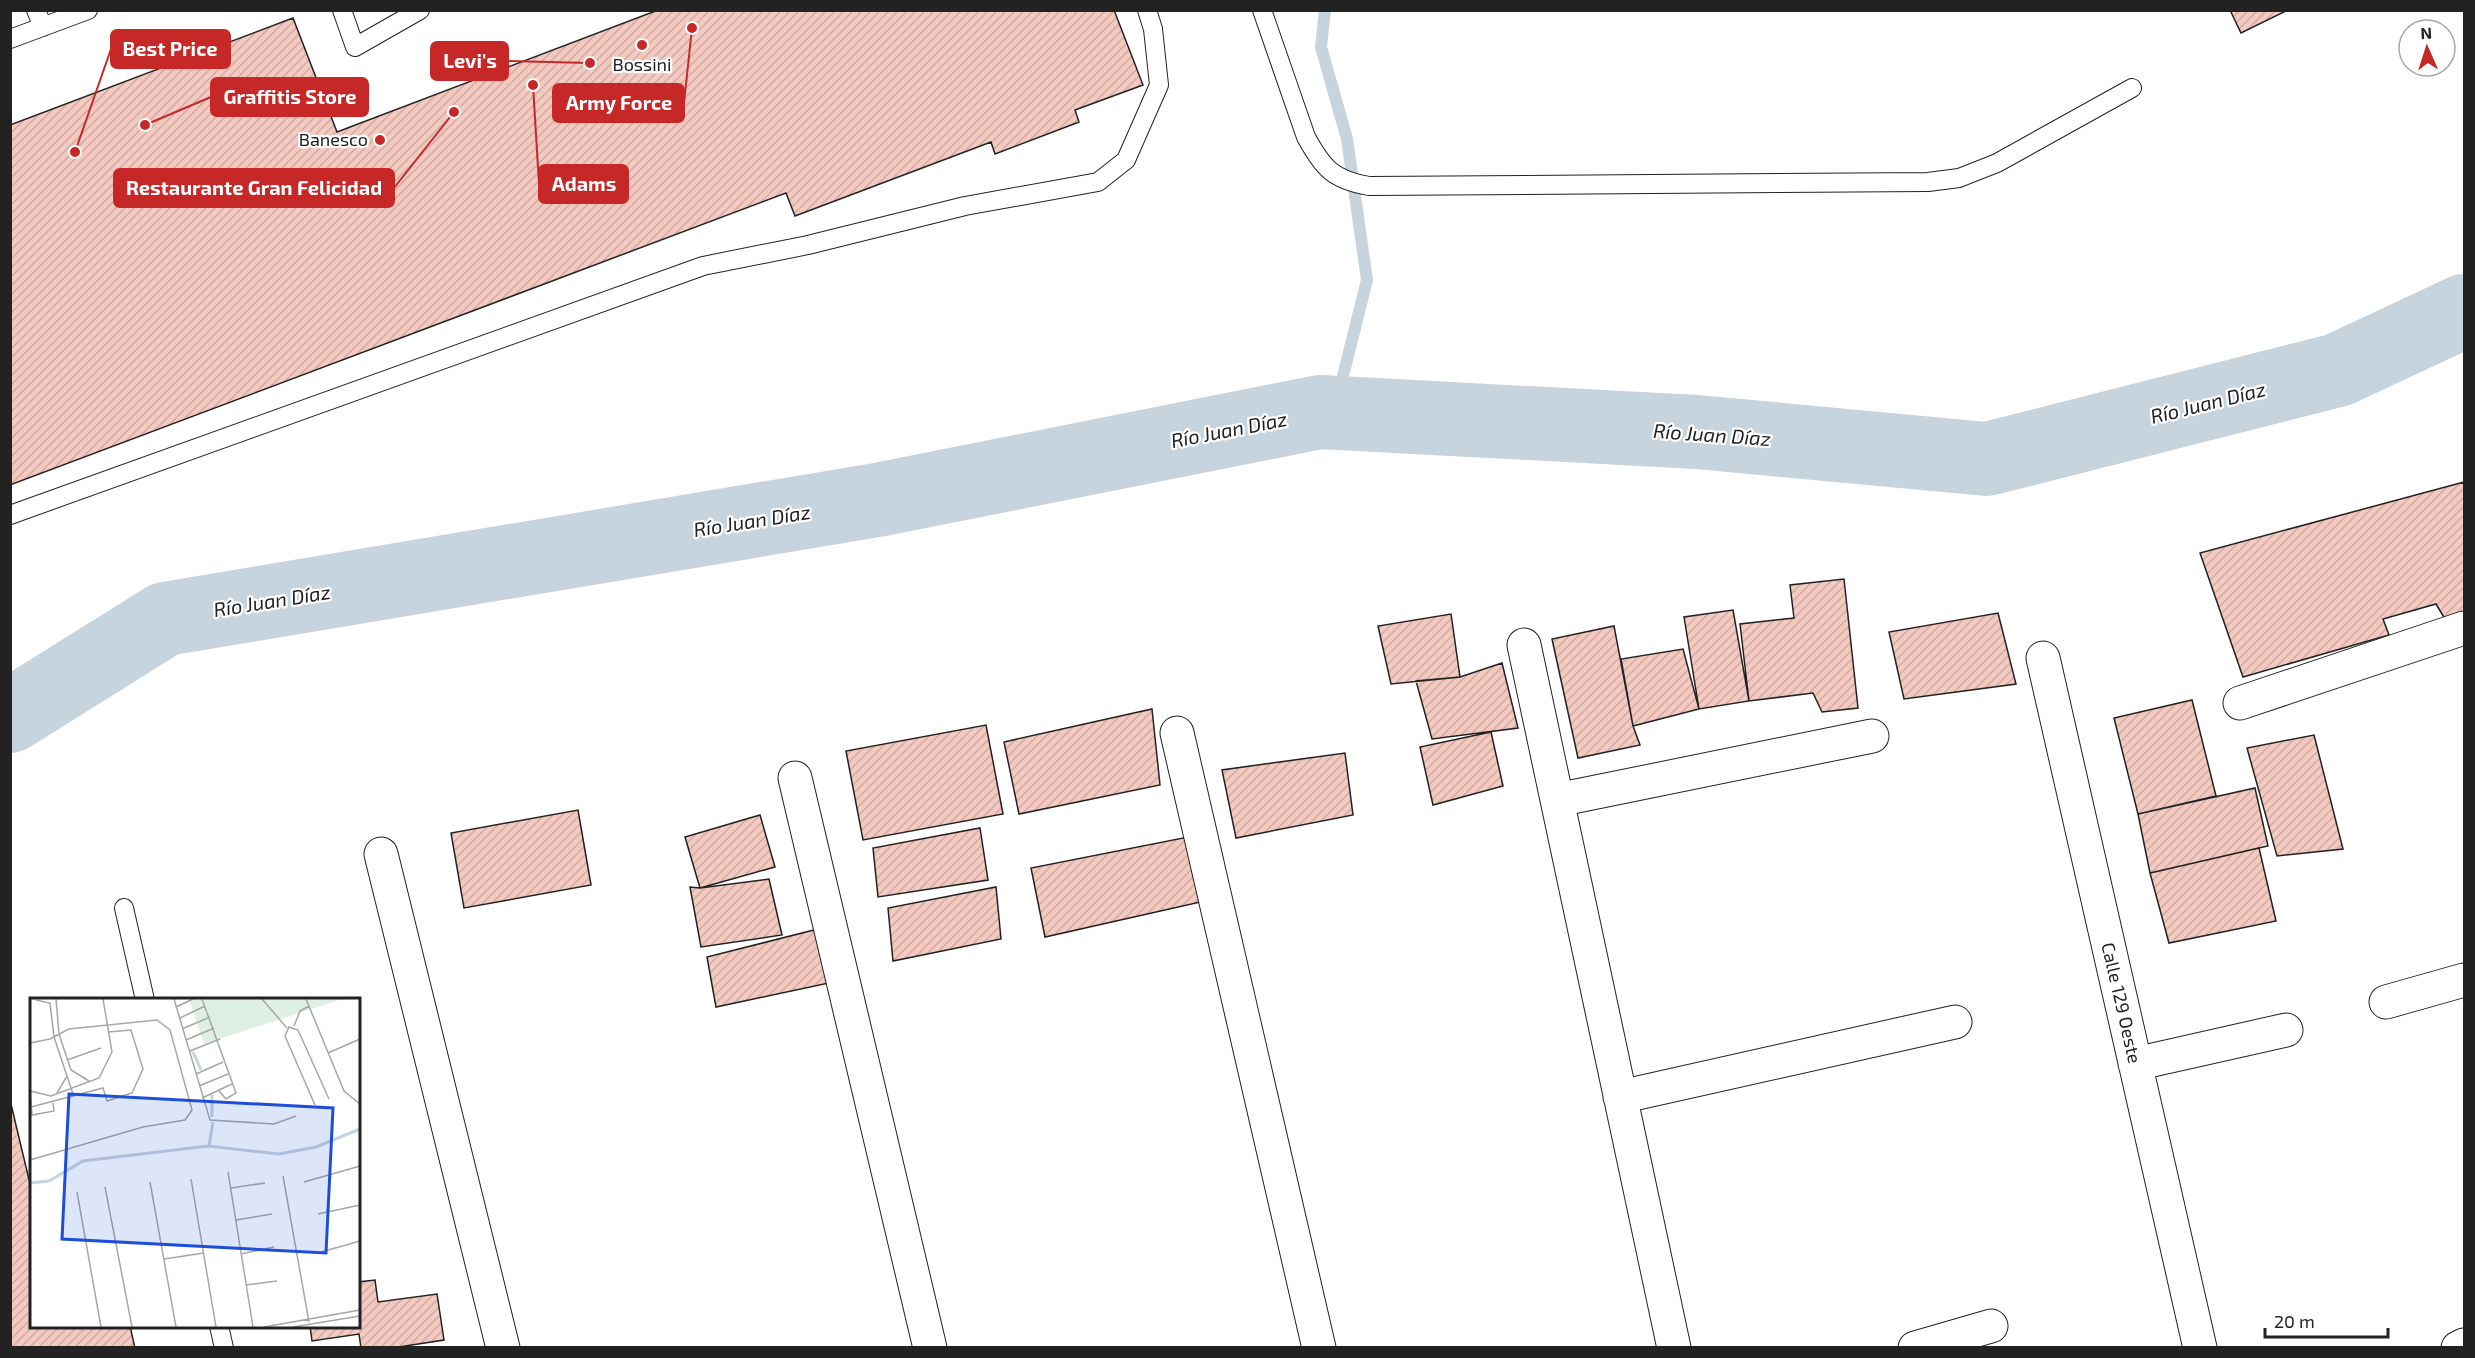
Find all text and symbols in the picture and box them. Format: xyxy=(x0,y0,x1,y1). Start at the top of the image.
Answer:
north arrow xyxy=(2397,18,2457,78)
text: N xyxy=(2420,23,2432,42)
callout: Best Price xyxy=(111,30,230,68)
text: Best Price xyxy=(123,36,217,60)
marker: Bossini xyxy=(635,38,649,52)
callout: Levi's xyxy=(431,42,508,80)
text: Levi's xyxy=(443,48,497,72)
place label: Bossini xyxy=(612,53,672,75)
callout: Graffitis Store xyxy=(211,78,368,116)
text: Graffitis Store xyxy=(223,84,357,108)
callout: Army Force xyxy=(553,84,684,122)
text: Army Force xyxy=(566,90,672,115)
place label: Banesco xyxy=(299,128,368,150)
marker: Banesco xyxy=(373,133,387,147)
callout: Adams xyxy=(539,165,628,203)
callout: Restaurante Gran Felicidad xyxy=(114,169,394,207)
text: Adams xyxy=(552,171,616,195)
text: Restaurante Gran Felicidad xyxy=(126,175,382,199)
water label: Río Juan Díaz xyxy=(2148,376,2268,428)
water label: Río Juan Díaz xyxy=(1169,406,1289,452)
water label: Río Juan Díaz xyxy=(1652,418,1772,450)
water label: Río Juan Díaz xyxy=(692,499,812,541)
water label: Río Juan Díaz xyxy=(212,579,332,621)
street label: Calle 129 Oeste xyxy=(2097,940,2147,1065)
inset map xyxy=(30,998,360,1328)
scale bar xyxy=(2265,1301,2388,1339)
text: 20 m xyxy=(2274,1310,2315,1332)

